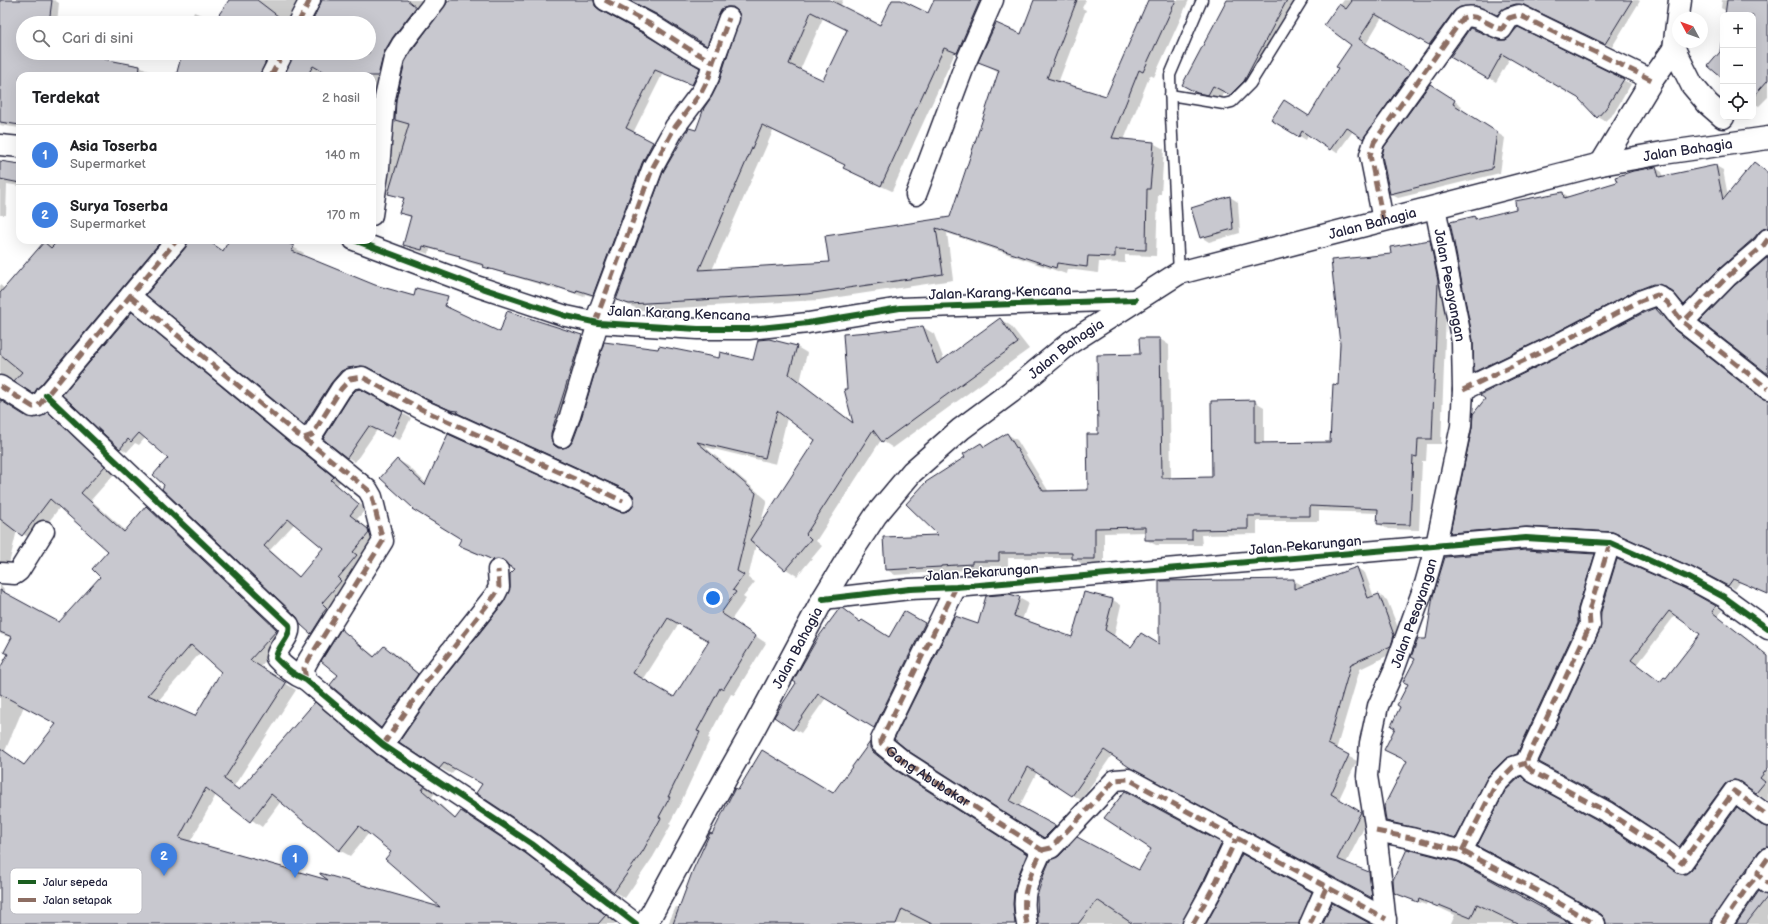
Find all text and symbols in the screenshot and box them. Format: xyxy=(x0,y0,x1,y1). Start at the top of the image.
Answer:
north arrow xyxy=(1672,12,1708,48)
map controls xyxy=(1720,12,1756,120)
button: + xyxy=(1720,12,1756,48)
search box xyxy=(16,16,376,60)
icon: search xyxy=(30,27,52,49)
text: Cari di sini xyxy=(62,29,133,48)
button: − xyxy=(1720,48,1756,84)
button: locate xyxy=(1720,84,1756,120)
text: Terdekat xyxy=(32,88,100,108)
text: 2 hasil xyxy=(322,90,360,106)
street label: Jalan Bahagia xyxy=(1642,135,1734,165)
text: Asia Toserba xyxy=(70,137,157,156)
text: 1 xyxy=(42,147,48,163)
text: 140 m xyxy=(325,147,360,163)
text: Supermarket xyxy=(70,156,146,172)
text: Surya Toserba xyxy=(70,197,168,216)
street label: Jalan Bahagia xyxy=(1327,204,1418,243)
text: 2 xyxy=(41,207,49,223)
text: 170 m xyxy=(327,207,360,223)
text: Supermarket xyxy=(70,216,146,232)
street label: Jalan Pesayangan xyxy=(1430,227,1469,343)
street label: Jalan Karang Kencana xyxy=(928,282,1072,303)
street label: Jalan Karang Kencana xyxy=(607,303,751,324)
street label: Jalan Bahagia xyxy=(1025,315,1107,383)
street label: Jalan Pekarungan xyxy=(1248,532,1362,559)
street label: Jalan Pesayangan xyxy=(1387,556,1441,670)
street label: Jalan Pekarungan xyxy=(925,560,1039,585)
your location xyxy=(703,588,723,608)
street label: Jalan Bahagia xyxy=(769,604,826,692)
street label: Gang Abubakar xyxy=(882,742,974,811)
pin: 2 xyxy=(151,843,177,876)
pin: 1 xyxy=(282,845,308,878)
legend xyxy=(10,868,142,914)
text: Jalur sepeda xyxy=(43,876,108,889)
text: Jalan setapak xyxy=(43,894,112,907)

